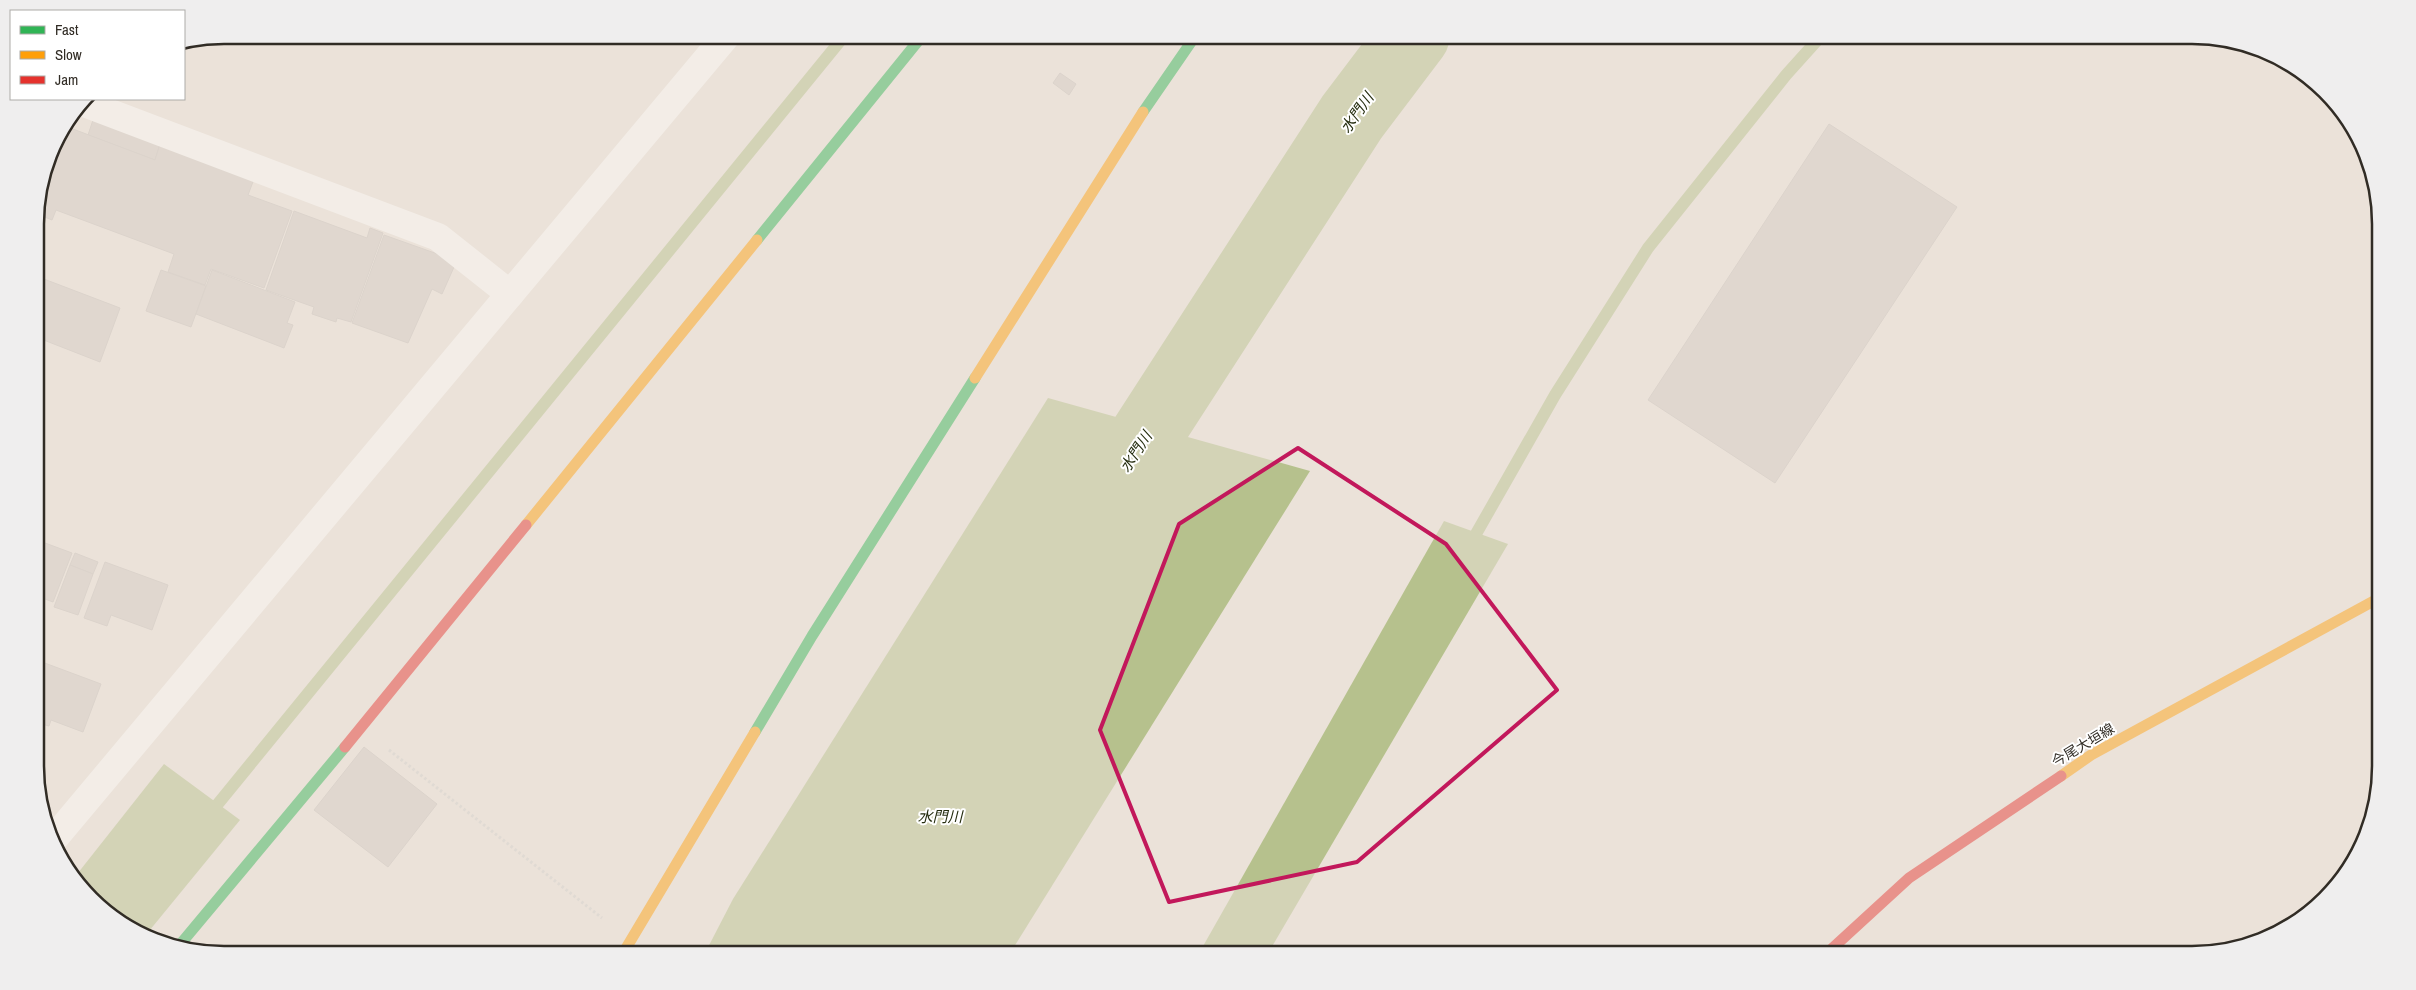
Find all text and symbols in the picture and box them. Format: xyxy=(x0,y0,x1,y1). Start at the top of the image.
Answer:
legend xyxy=(10,10,185,100)
text: Fast xyxy=(55,19,79,40)
text: Slow xyxy=(55,44,82,65)
text: Jam xyxy=(55,69,78,90)
water label: 水門川 xyxy=(1335,87,1379,137)
water label: 水門川 xyxy=(1115,425,1158,476)
street label: 今尾大垣線 xyxy=(2048,719,2118,771)
water label: 水門川 xyxy=(917,806,964,827)

